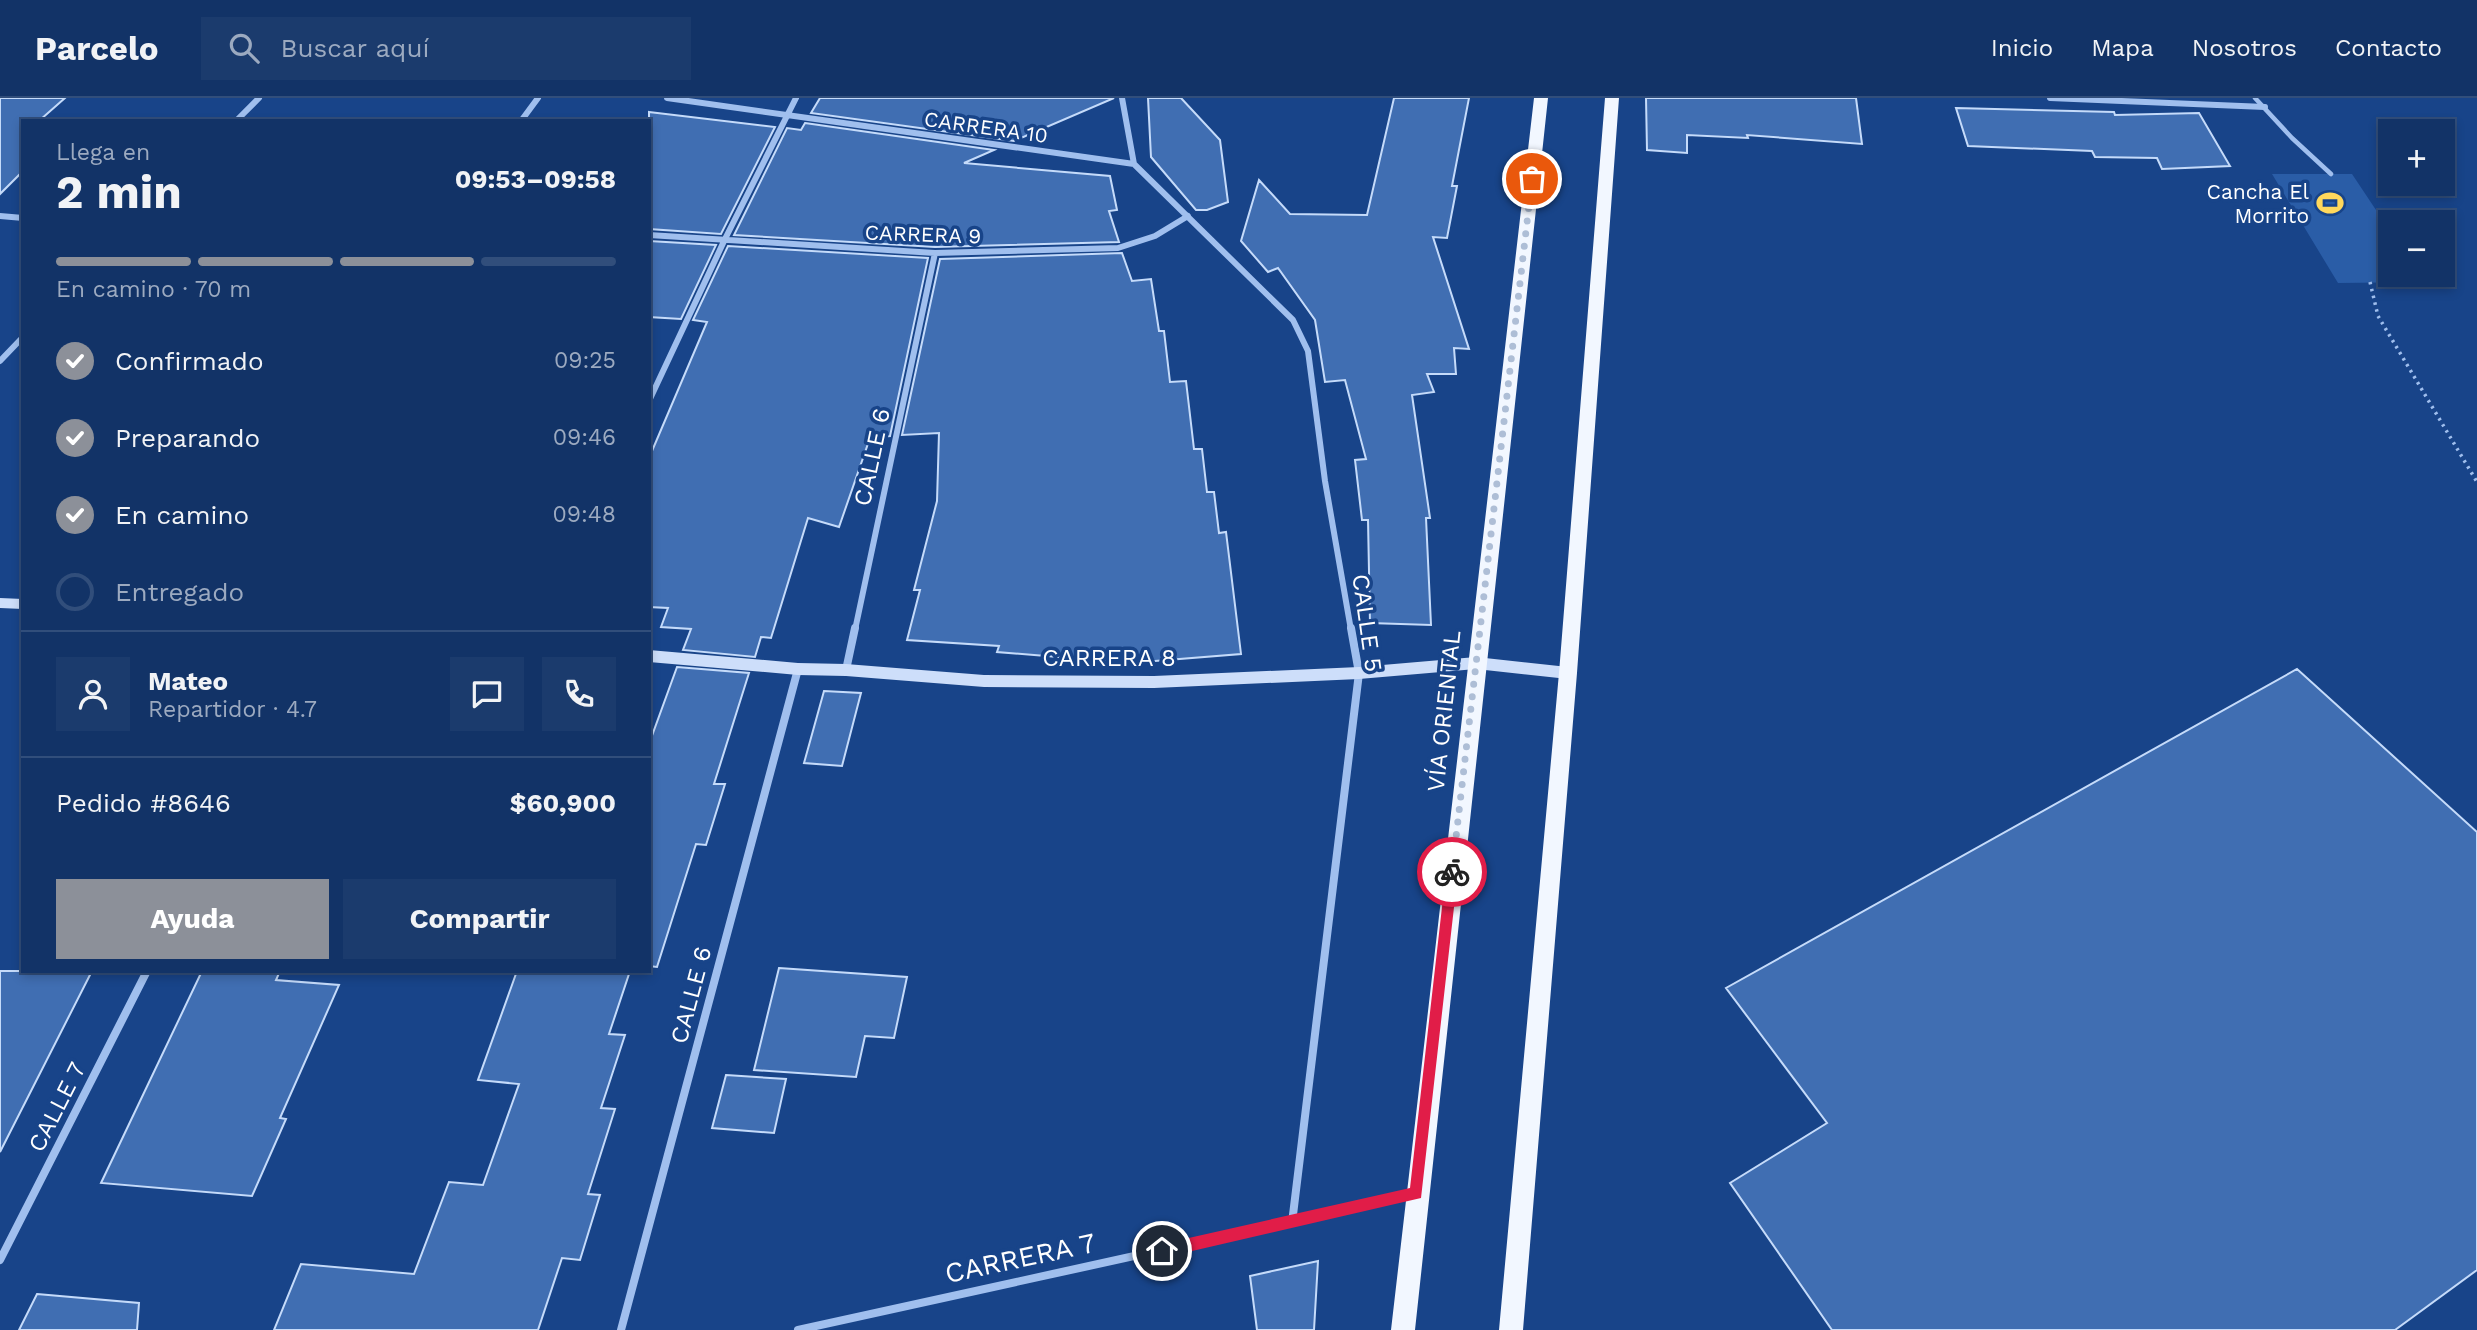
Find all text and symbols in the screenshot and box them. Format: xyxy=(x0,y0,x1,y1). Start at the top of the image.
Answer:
search box xyxy=(201,17,691,80)
text: Parcelo xyxy=(35,29,159,68)
icon: search xyxy=(225,29,263,67)
text: Buscar aquí xyxy=(281,33,429,63)
text: Inicio xyxy=(1991,34,2053,62)
text: Mapa xyxy=(2091,34,2154,62)
text: Nosotros xyxy=(2192,34,2297,62)
text: Contacto xyxy=(2335,34,2442,62)
street label: CARRERA 10 xyxy=(923,106,1049,148)
map controls xyxy=(2378,119,2455,287)
button: + xyxy=(2378,119,2455,196)
text: Llega en xyxy=(56,139,150,166)
pin xyxy=(1502,149,1562,209)
icon: bag xyxy=(1513,160,1551,198)
text: 09:53–09:58 xyxy=(455,164,616,194)
text: 2 min xyxy=(56,165,182,219)
place label: Cancha El Morrito xyxy=(2207,179,2310,228)
sports icon: Cancha El Morrito xyxy=(2315,188,2345,218)
button: − xyxy=(2378,210,2455,287)
street label: CARRERA 9 xyxy=(864,219,982,249)
text: En camino · 70 m xyxy=(56,276,251,303)
icon: check xyxy=(56,342,94,380)
text: Confirmado xyxy=(115,346,264,376)
text: 09:25 xyxy=(554,347,616,374)
street label: CALLE 6 xyxy=(848,406,896,508)
icon: check xyxy=(56,419,94,457)
text: Preparando xyxy=(115,423,260,453)
text: 09:46 xyxy=(553,424,616,451)
icon: check xyxy=(56,496,94,534)
text: En camino xyxy=(115,500,249,530)
text: 09:48 xyxy=(552,501,616,528)
street label: CALLE 5 xyxy=(1346,572,1388,674)
text: Entregado xyxy=(115,577,244,607)
street label: VÍA ORIENTAL xyxy=(1422,629,1466,793)
street label: CARRERA 8 xyxy=(1042,644,1176,672)
button: person xyxy=(56,657,130,731)
button: chat xyxy=(450,657,524,731)
button: phone xyxy=(542,657,616,731)
text: Mateo xyxy=(148,666,228,696)
text: Repartidor · 4.7 xyxy=(148,696,317,723)
text: Pedido #8646 xyxy=(56,788,231,818)
text: $60,900 xyxy=(510,788,616,818)
courier xyxy=(1417,837,1487,907)
icon: bike xyxy=(1433,853,1471,891)
button: Ayuda xyxy=(56,879,329,959)
button: Compartir xyxy=(343,879,616,959)
street label: CALLE 6 xyxy=(665,944,717,1046)
street label: CALLE 7 xyxy=(23,1057,91,1157)
pin xyxy=(1132,1221,1192,1281)
street label: CARRERA 7 xyxy=(942,1226,1098,1290)
icon: home xyxy=(1143,1232,1181,1270)

